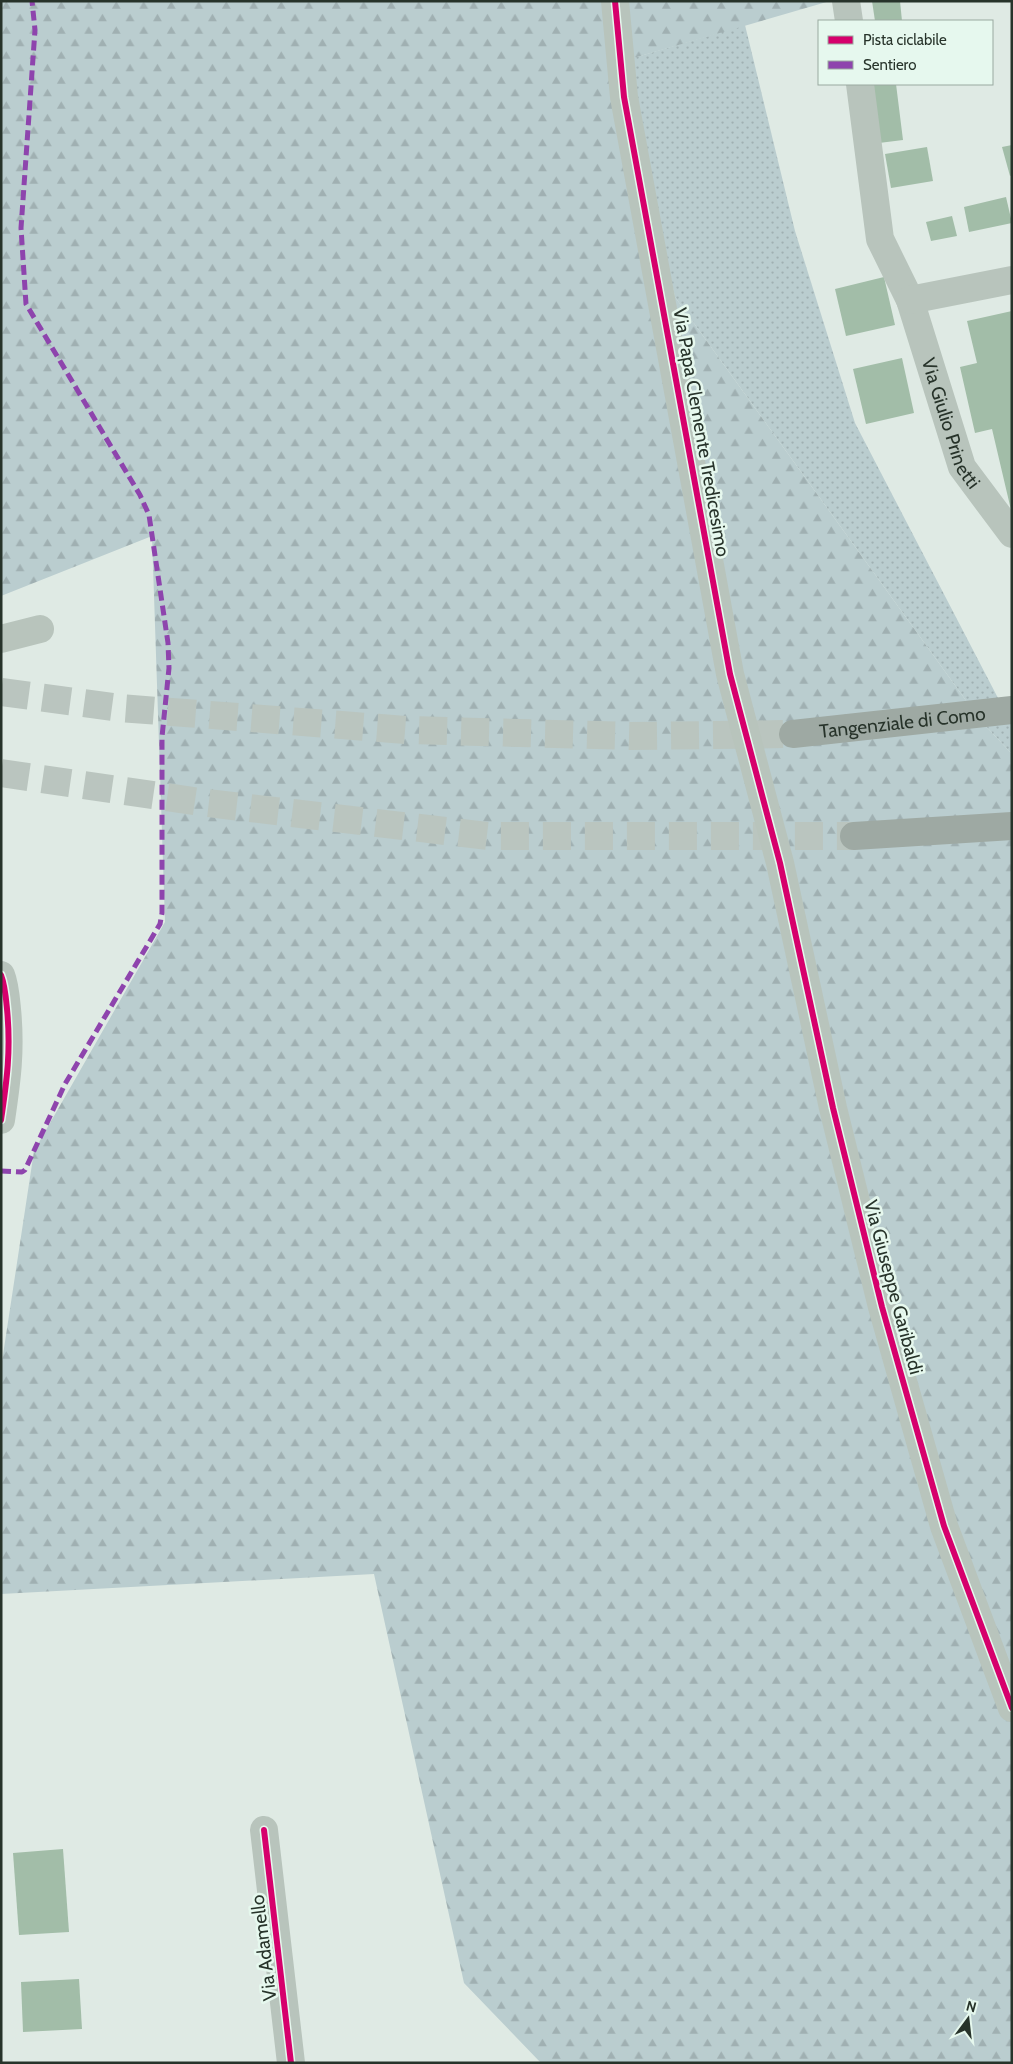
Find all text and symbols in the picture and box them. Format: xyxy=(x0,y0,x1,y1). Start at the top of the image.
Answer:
legend xyxy=(818,20,993,85)
text: Pista ciclabile xyxy=(863,31,947,49)
text: Sentiero xyxy=(863,56,916,74)
street label: Via Papa Clemente Tredicesimo xyxy=(668,306,735,558)
street label: Via Giulio Prinetti xyxy=(917,355,985,493)
street label: Tangenziale di Como xyxy=(818,702,987,743)
street label: Via Giuseppe Garibaldi xyxy=(859,1197,928,1377)
street label: Via Adamello xyxy=(246,1894,281,2002)
north arrow xyxy=(943,1994,993,2044)
text: N xyxy=(964,1996,978,2016)

